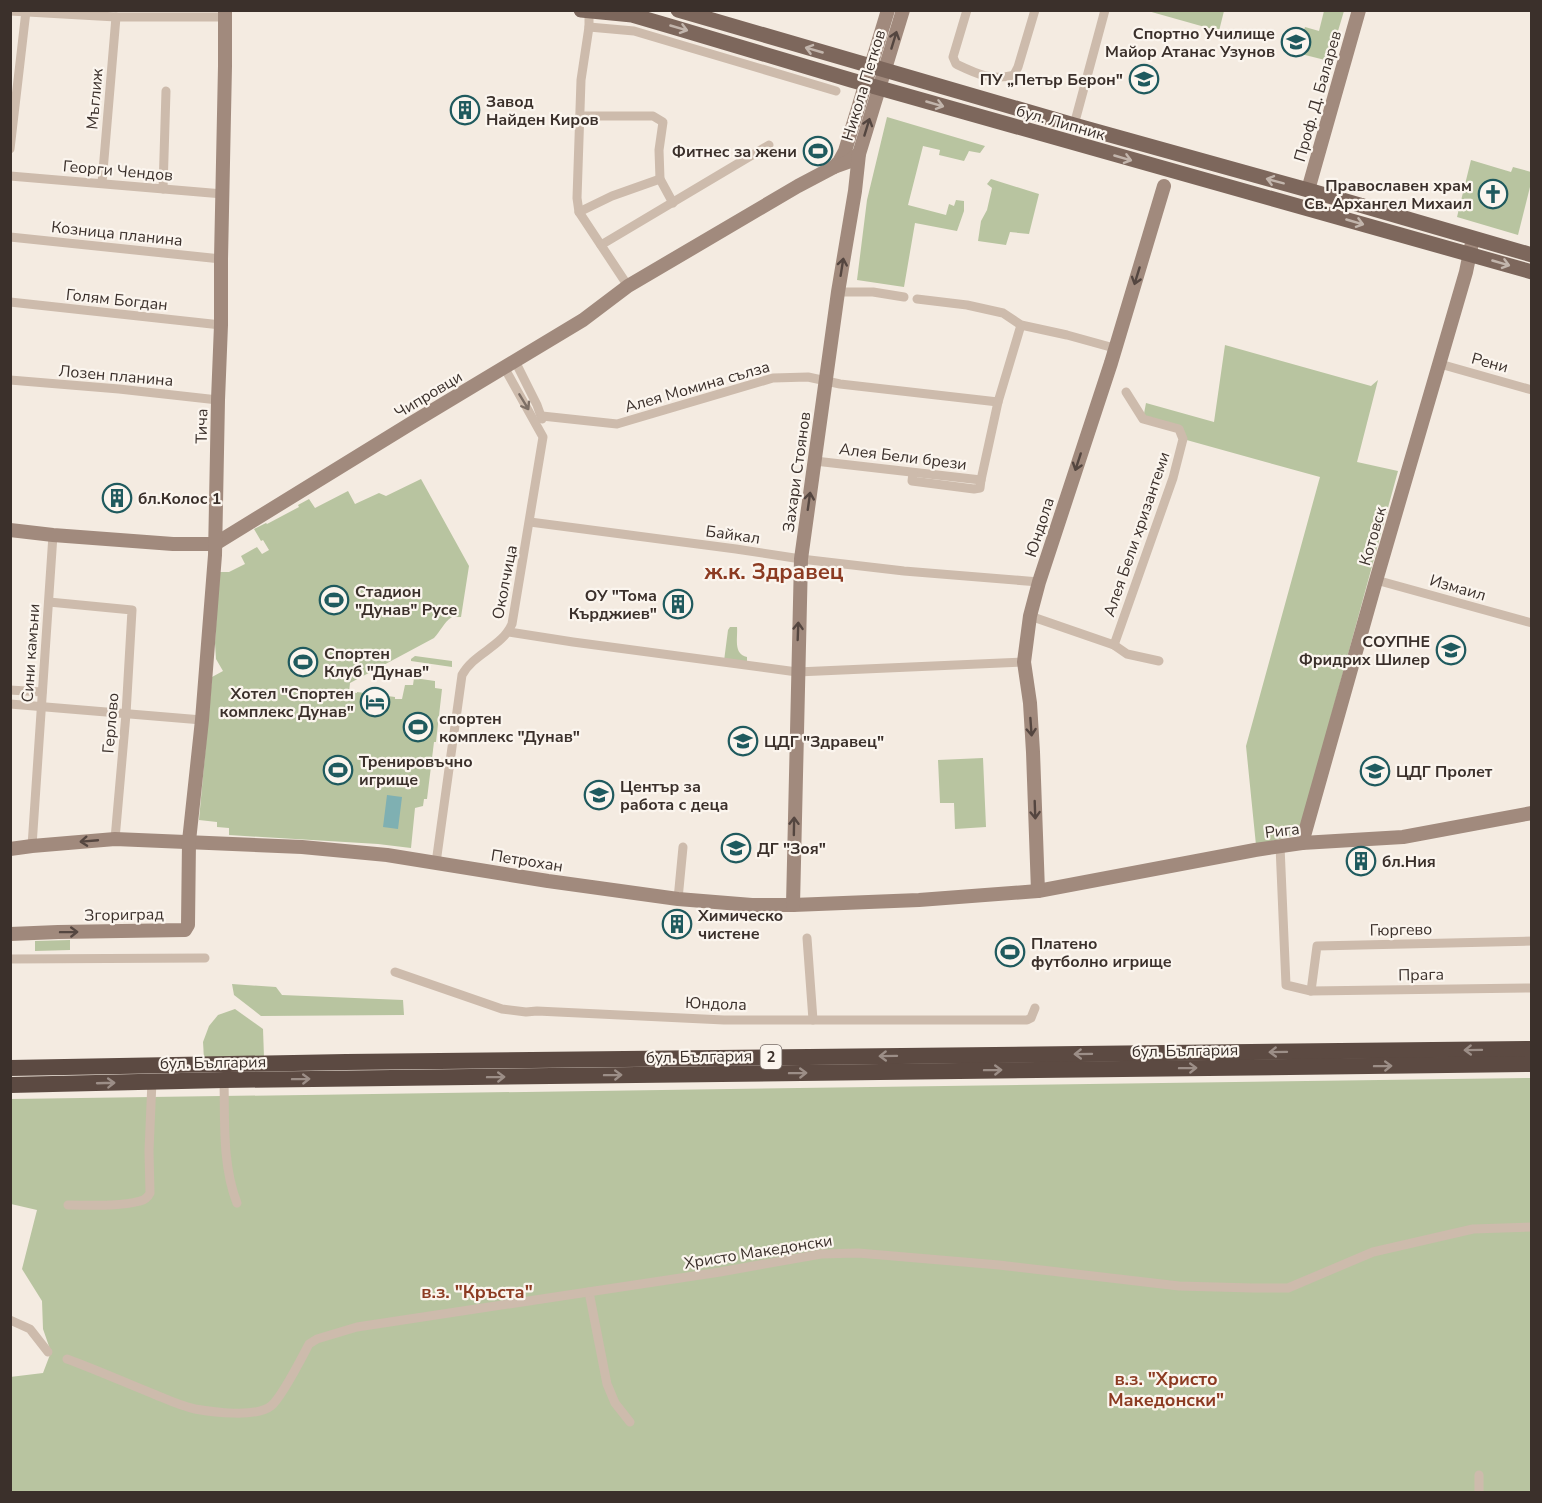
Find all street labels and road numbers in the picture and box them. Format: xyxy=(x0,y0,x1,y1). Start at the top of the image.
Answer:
street label: Никола Петков xyxy=(837,27,891,143)
street label: Проф. Д. Баларев xyxy=(1289,28,1347,164)
street label: Мъглиж xyxy=(81,67,109,131)
street label: бул. Липник xyxy=(1014,100,1108,146)
street label: Георги Чендов xyxy=(62,155,174,187)
street label: Козница планина xyxy=(50,216,184,252)
street label: Голям Богдан xyxy=(65,284,169,316)
street label: Рени xyxy=(1469,348,1511,378)
street label: Алея Момина сълза xyxy=(622,356,772,418)
street label: Лозен планина xyxy=(58,360,174,392)
street label: Чипровци xyxy=(390,366,467,424)
street label: Тича xyxy=(191,408,213,444)
street label: Захари Стоянов xyxy=(778,410,816,534)
street label: Алея Бели брези xyxy=(838,438,968,476)
street label: Алея Бели хризантеми xyxy=(1098,449,1176,620)
street label: Юндола xyxy=(1020,495,1060,560)
street label: Котовск xyxy=(1354,504,1392,568)
street label: Байкал xyxy=(704,520,762,550)
street label: Околчица xyxy=(487,543,523,621)
street label: Измаил xyxy=(1427,569,1488,606)
street label: Сини камъни xyxy=(17,603,45,703)
street label: Герлово xyxy=(97,692,125,754)
street label: Рига xyxy=(1263,818,1301,844)
street label: Петрохан xyxy=(489,844,564,878)
street label: Згориград xyxy=(84,903,165,927)
street label: Гюргево xyxy=(1370,918,1433,942)
street label: Прага xyxy=(1398,964,1444,986)
street label: Юндола xyxy=(685,992,747,1016)
street label: бул. България xyxy=(1132,1039,1238,1063)
street label: бул. България xyxy=(646,1045,752,1069)
road number: 2 xyxy=(760,1045,782,1069)
street label: бул. България xyxy=(160,1051,266,1075)
street label: Христо Македонски xyxy=(683,1229,834,1275)

